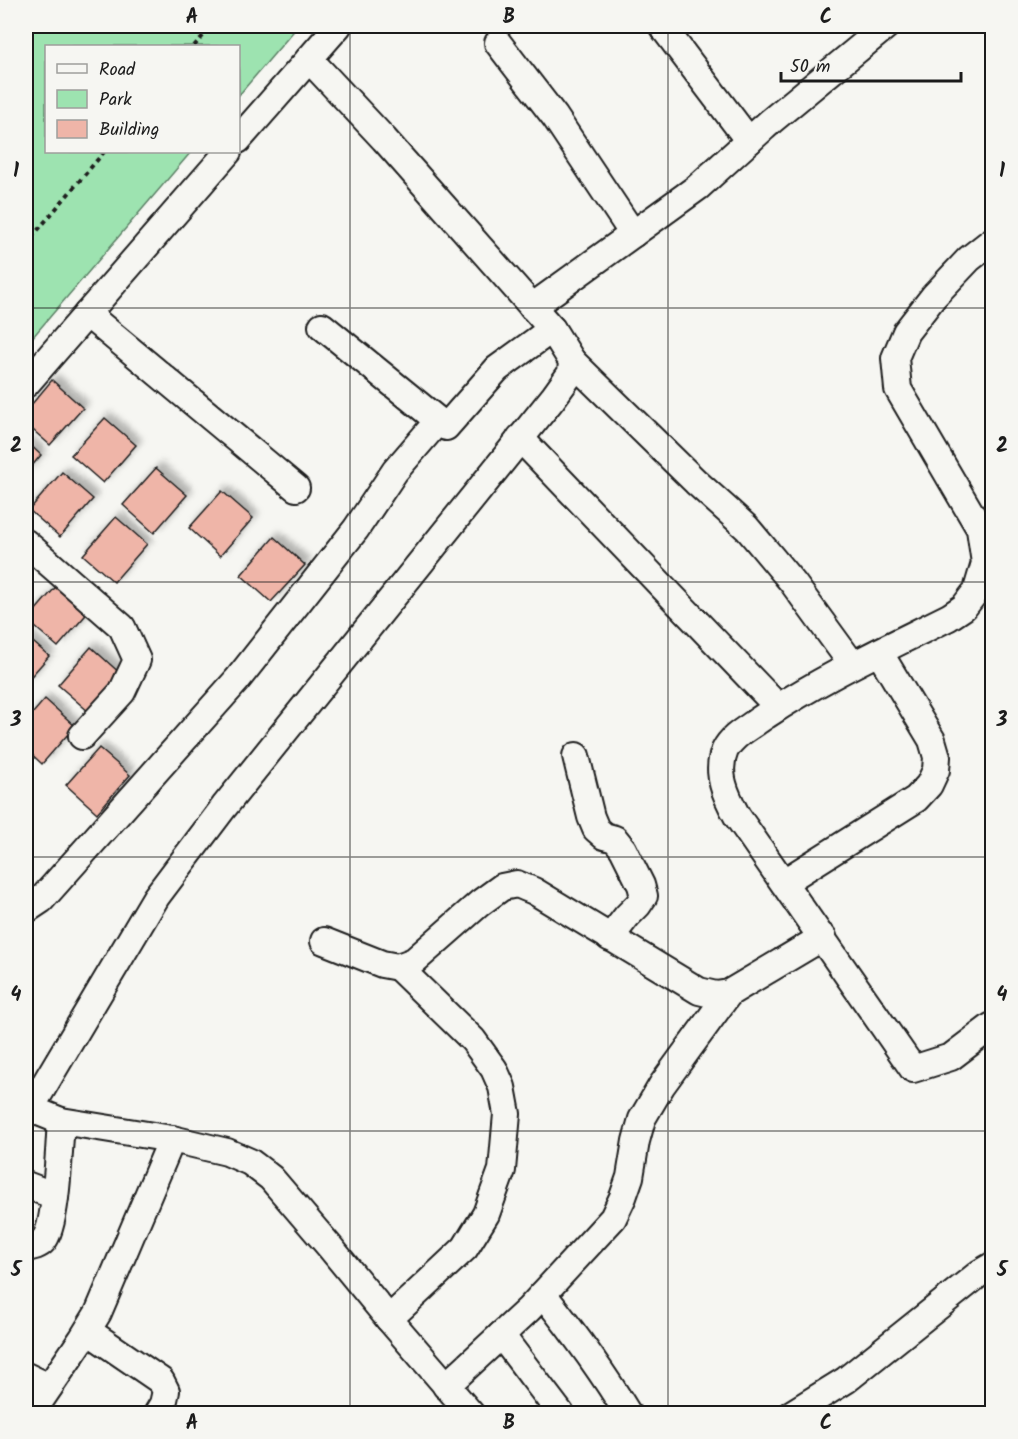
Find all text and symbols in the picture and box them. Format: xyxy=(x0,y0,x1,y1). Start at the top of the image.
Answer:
text: A xyxy=(186,2,198,34)
text: B xyxy=(503,2,515,34)
text: C xyxy=(820,2,832,34)
legend xyxy=(45,45,240,153)
scale bar xyxy=(781,45,961,83)
text: 50 m xyxy=(790,53,830,82)
text: Road xyxy=(99,56,136,85)
text: Park xyxy=(99,86,132,115)
text: Building xyxy=(99,116,159,145)
text: 1 xyxy=(13,156,19,188)
text: 1 xyxy=(999,156,1005,188)
text: 2 xyxy=(10,431,22,463)
text: 2 xyxy=(996,431,1008,463)
text: 3 xyxy=(10,705,22,737)
text: 3 xyxy=(996,705,1008,737)
text: 4 xyxy=(11,980,22,1012)
text: 4 xyxy=(997,980,1008,1012)
text: 5 xyxy=(10,1255,23,1287)
text: 5 xyxy=(996,1255,1009,1287)
text: A xyxy=(186,1408,198,1439)
text: B xyxy=(503,1408,515,1439)
text: C xyxy=(820,1408,832,1439)

